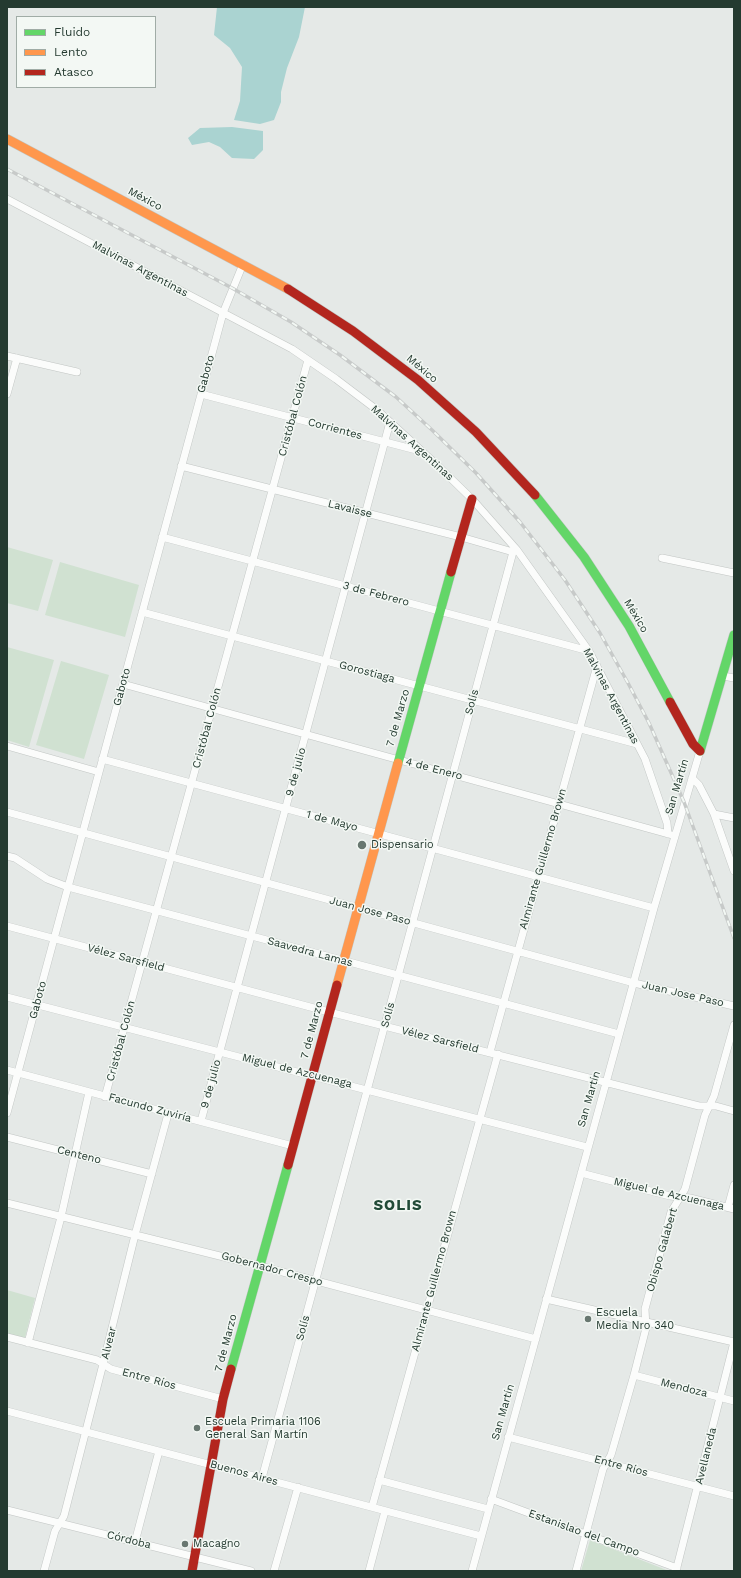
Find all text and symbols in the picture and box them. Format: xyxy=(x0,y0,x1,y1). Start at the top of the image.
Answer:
legend xyxy=(16,16,156,88)
text: Fluido xyxy=(54,25,90,39)
text: Lento xyxy=(54,45,88,59)
text: Atasco xyxy=(54,65,94,79)
street label: México xyxy=(126,184,164,214)
street label: Malvinas Argentinas xyxy=(90,238,190,300)
street label: México xyxy=(404,352,440,386)
street label: Gaboto xyxy=(195,354,217,394)
street label: Cristóbal Colón xyxy=(276,374,310,458)
street label: Malvinas Argentinas xyxy=(368,402,456,484)
street label: Corrientes xyxy=(306,415,364,443)
street label: Lavaisse xyxy=(326,497,374,521)
street label: 3 de Febrero xyxy=(341,579,411,609)
street label: México xyxy=(621,597,651,635)
street label: Malvinas Argentinas xyxy=(580,646,642,746)
street label: Gorostiaga xyxy=(338,658,396,686)
street label: Gaboto xyxy=(111,667,133,707)
street label: Cristóbal Colón xyxy=(190,686,224,770)
street label: 7 de Marzo xyxy=(383,688,413,748)
street label: Solís xyxy=(462,688,482,716)
street label: 9 de julio xyxy=(283,746,309,798)
street label: 4 de Enero xyxy=(404,755,464,783)
street label: San Martín xyxy=(662,757,692,817)
street label: Almirante Guillermo Brown xyxy=(517,787,569,931)
street label: 1 de Mayo xyxy=(305,808,359,834)
place label: Dispensario xyxy=(371,838,434,852)
marker: Dispensario xyxy=(356,839,368,851)
street label: Juan Jose Paso xyxy=(328,894,412,928)
street label: Saavedra Lamas xyxy=(266,934,354,970)
street label: Vélez Sarsfield xyxy=(86,941,166,975)
street label: Juan Jose Paso xyxy=(641,978,725,1010)
street label: Gaboto xyxy=(27,980,49,1020)
street label: Cristóbal Colón xyxy=(104,999,138,1083)
street label: 7 de Marzo xyxy=(298,1000,326,1060)
street label: Solís xyxy=(378,1001,398,1029)
street label: Vélez Sarsfield xyxy=(400,1024,480,1056)
street label: Miguel de Azcuenaga xyxy=(241,1051,353,1091)
street label: 9 de julio xyxy=(198,1058,224,1110)
street label: San Martín xyxy=(575,1069,603,1129)
street label: Facundo Zuviría xyxy=(107,1091,193,1125)
street label: Centeno xyxy=(56,1143,102,1167)
street label: Miguel de Azcuenaga xyxy=(613,1175,725,1213)
district label: SOLIS xyxy=(373,1197,423,1215)
street label: Obispo Galabert xyxy=(644,1206,680,1294)
street label: Almirante Guillermo Brown xyxy=(409,1209,459,1353)
street label: Gobernador Crespo xyxy=(220,1249,324,1289)
place label: Escuela Media Nro 340 xyxy=(596,1306,674,1332)
street label: 7 de Marzo xyxy=(212,1313,240,1373)
street label: Solís xyxy=(293,1314,313,1342)
marker: Escuela Media Nro 340 xyxy=(583,1314,593,1324)
street label: Alvear xyxy=(99,1325,119,1361)
street label: Entre Ríos xyxy=(121,1365,177,1393)
street label: Mendoza xyxy=(659,1376,709,1400)
street label: San Martín xyxy=(489,1382,517,1442)
place label: Escuela Primaria 1106 General San Martín xyxy=(205,1415,321,1441)
marker: Escuela Primaria 1106 General San Martín xyxy=(192,1423,202,1433)
street label: Avellaneda xyxy=(693,1426,719,1486)
street label: Entre Ríos xyxy=(593,1452,649,1480)
street label: Buenos Aires xyxy=(209,1458,279,1488)
street label: Estanislao del Campo xyxy=(527,1507,641,1559)
street label: Córdoba xyxy=(106,1528,152,1552)
place label: Macagno xyxy=(193,1537,240,1551)
marker: Macagno xyxy=(180,1539,190,1549)

